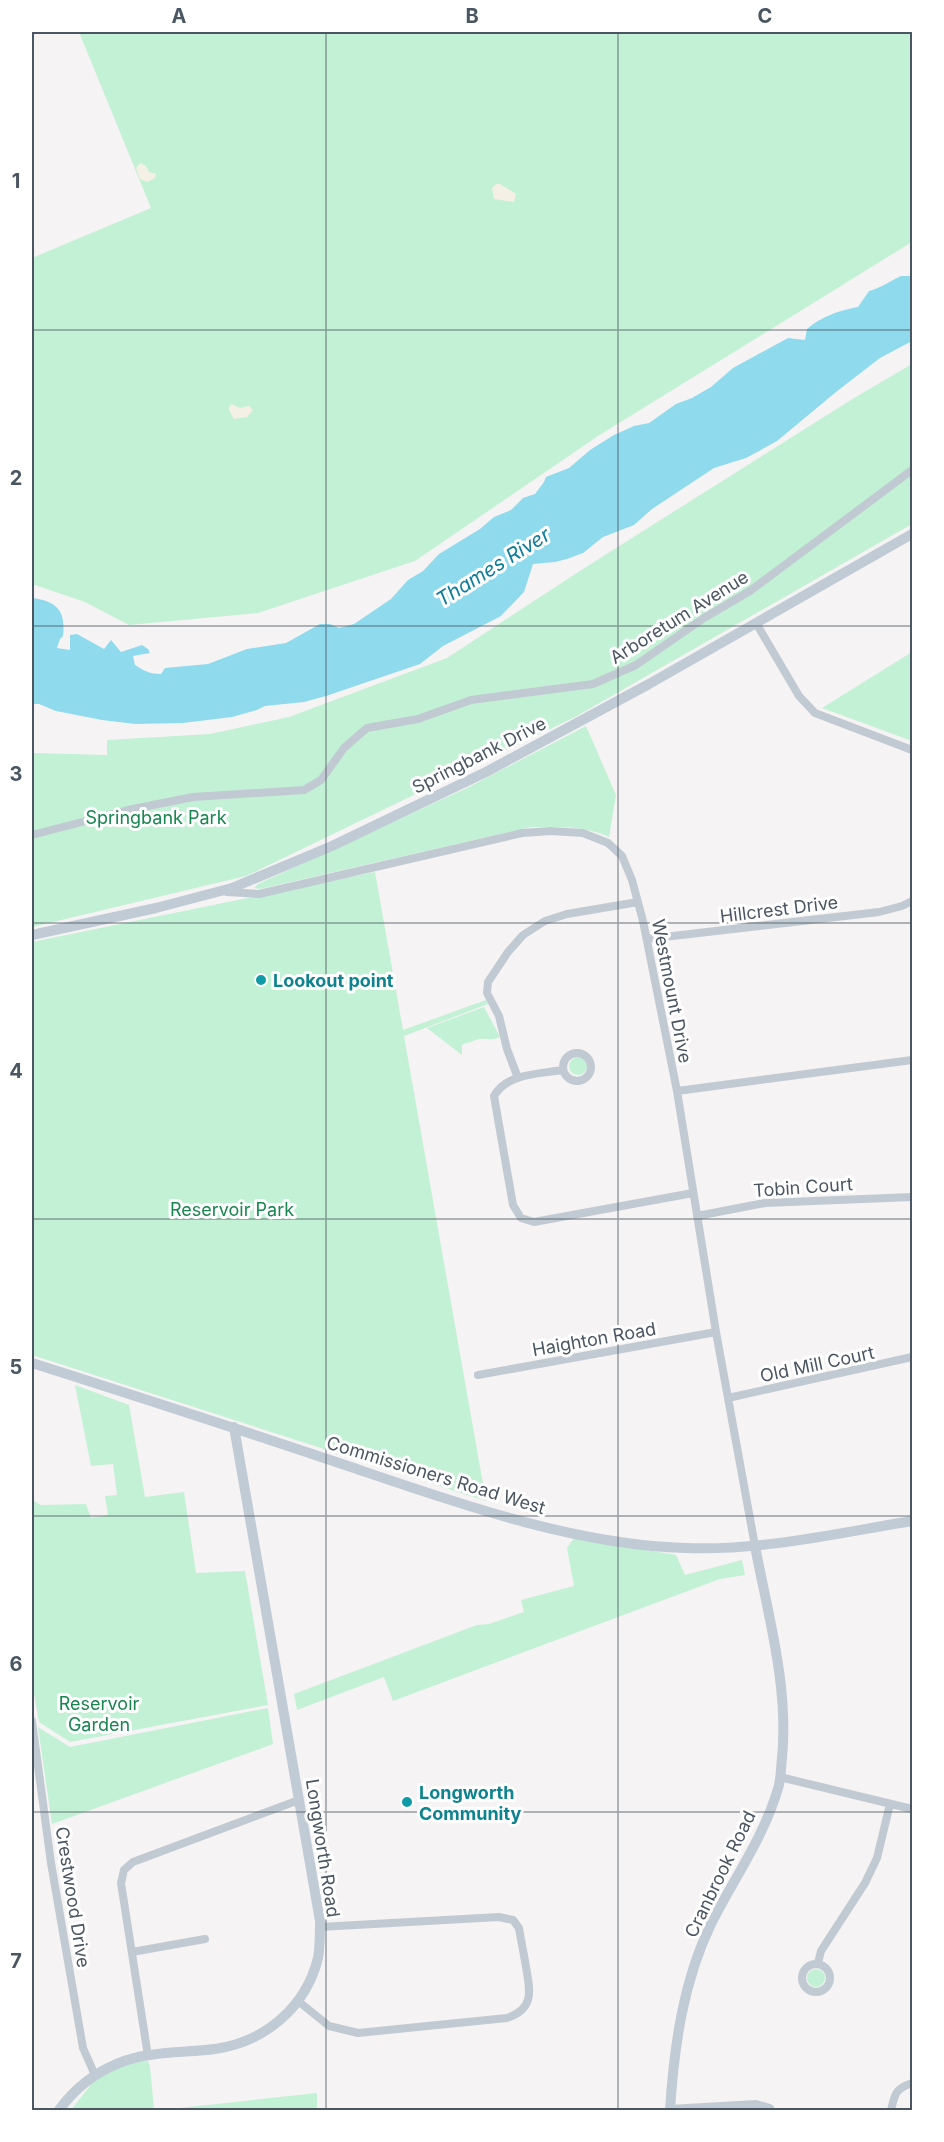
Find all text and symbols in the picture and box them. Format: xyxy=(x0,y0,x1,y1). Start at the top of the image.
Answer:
text: A xyxy=(172,4,187,28)
text: B xyxy=(465,4,479,28)
text: C xyxy=(758,4,772,28)
text: 1 xyxy=(12,169,20,193)
text: 2 xyxy=(10,466,22,490)
water label: Thames River xyxy=(432,522,555,612)
street label: Arboretum Avenue xyxy=(606,566,752,668)
street label: Springbank Drive xyxy=(409,712,549,798)
text: 3 xyxy=(10,762,22,786)
park label: Springbank Park xyxy=(85,807,227,828)
street label: Hillcrest Drive xyxy=(719,891,839,927)
street label: Westmount Drive xyxy=(648,917,696,1065)
place label: Lookout point xyxy=(273,970,394,991)
marker: Lookout point xyxy=(254,973,268,987)
text: 4 xyxy=(9,1059,23,1083)
street label: Tobin Court xyxy=(753,1173,854,1201)
park label: Reservoir Park xyxy=(170,1199,294,1220)
street label: Haighton Road xyxy=(531,1318,657,1360)
street label: Old Mill Court xyxy=(758,1342,876,1386)
text: 5 xyxy=(10,1355,22,1379)
street label: Commissioners Road West xyxy=(324,1432,548,1518)
text: 6 xyxy=(10,1652,23,1676)
park label: Reservoir Garden xyxy=(59,1693,140,1735)
street label: Longworth Road xyxy=(302,1777,344,1919)
place label: Longworth Community xyxy=(419,1782,521,1824)
marker: Longworth Community xyxy=(400,1795,414,1809)
street label: Cranbrook Road xyxy=(680,1807,760,1941)
street label: Crestwood Drive xyxy=(51,1825,95,1969)
text: 7 xyxy=(10,1949,22,1973)

